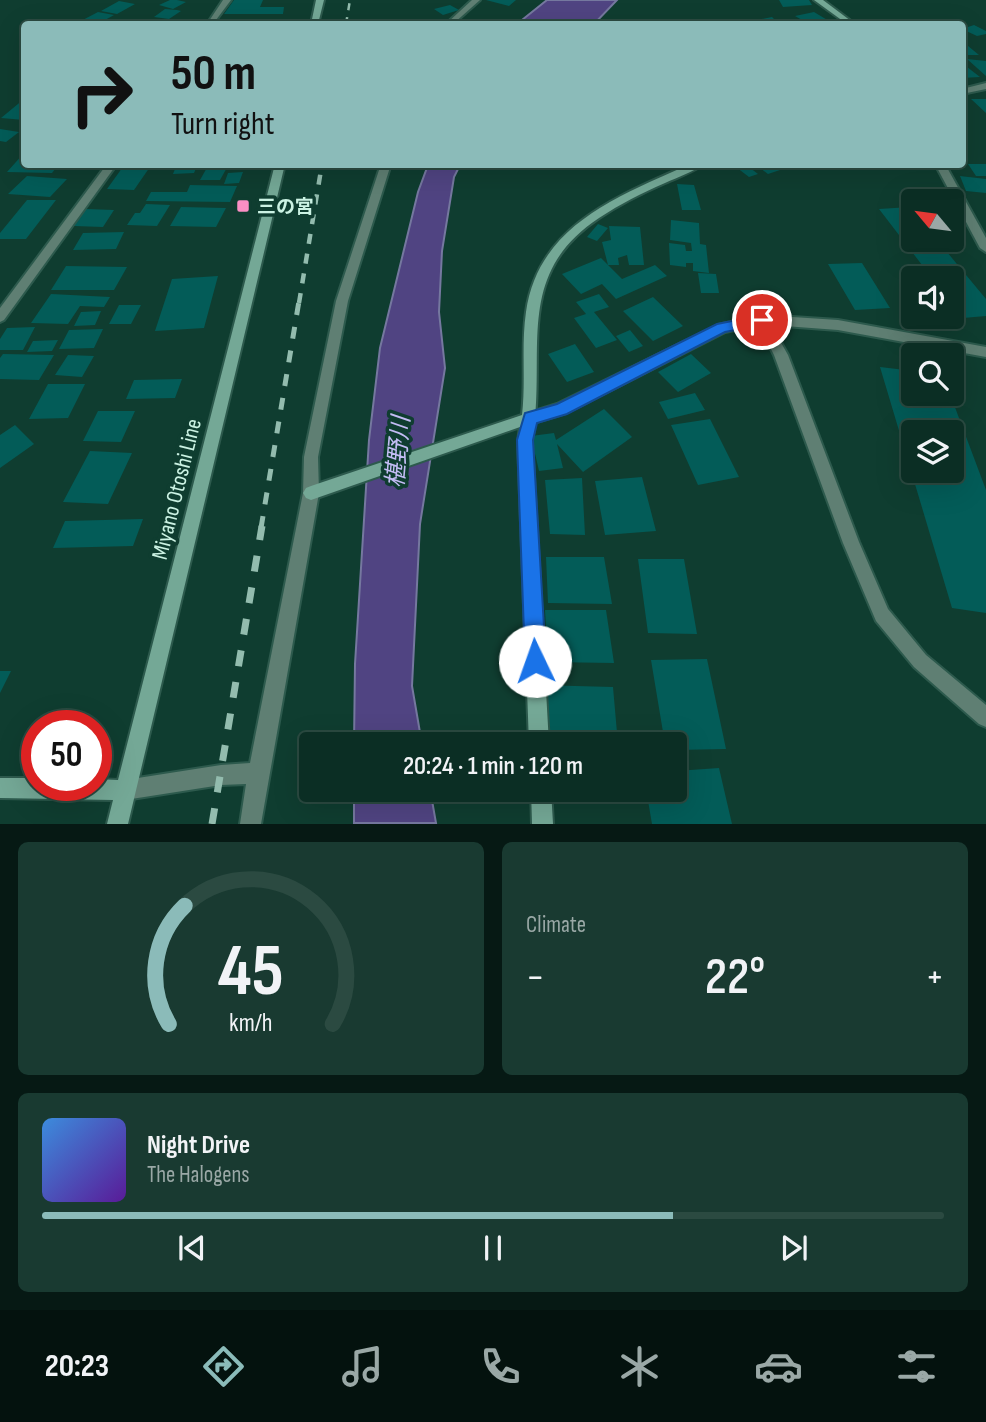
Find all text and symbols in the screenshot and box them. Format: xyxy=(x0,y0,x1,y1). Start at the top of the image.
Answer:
text: 50 m xyxy=(171,45,256,104)
icon: right xyxy=(56,49,147,140)
text: Turn right xyxy=(171,105,275,144)
north arrow xyxy=(901,189,964,252)
map controls xyxy=(901,189,964,483)
place label: 三の宮 xyxy=(257,196,314,219)
marker: 三の宮 xyxy=(235,198,251,214)
button: sound xyxy=(901,266,964,329)
pin xyxy=(732,290,792,350)
icon: arrive xyxy=(743,301,781,339)
button: search xyxy=(901,343,964,406)
water label: 椹野川 xyxy=(381,412,416,489)
street label: Miyano Otoshi Line xyxy=(146,416,208,562)
button: layers xyxy=(901,420,964,483)
position arrow xyxy=(498,624,572,698)
speed limit sign: 50 xyxy=(21,710,112,801)
text: 20:24 · 1 min · 120 m xyxy=(403,751,583,782)
text: Climate xyxy=(526,911,586,939)
text: 45 xyxy=(218,929,284,1017)
text: 22° xyxy=(705,946,765,1009)
text: − xyxy=(526,955,545,1000)
text: + xyxy=(925,955,944,1000)
text: km/h xyxy=(229,1008,273,1039)
text: Night Drive xyxy=(147,1130,250,1161)
text: The Halogens xyxy=(147,1161,250,1189)
icon: previous xyxy=(173,1229,211,1267)
icon: pause xyxy=(474,1229,512,1267)
icon: next xyxy=(775,1229,813,1267)
icon: directions xyxy=(199,1342,248,1391)
icon: music xyxy=(338,1342,387,1391)
icon: phone xyxy=(476,1342,525,1391)
icon: climate xyxy=(615,1342,664,1391)
icon: car xyxy=(754,1342,803,1391)
icon: filters xyxy=(892,1342,941,1391)
text: 20:23 xyxy=(45,1347,109,1386)

